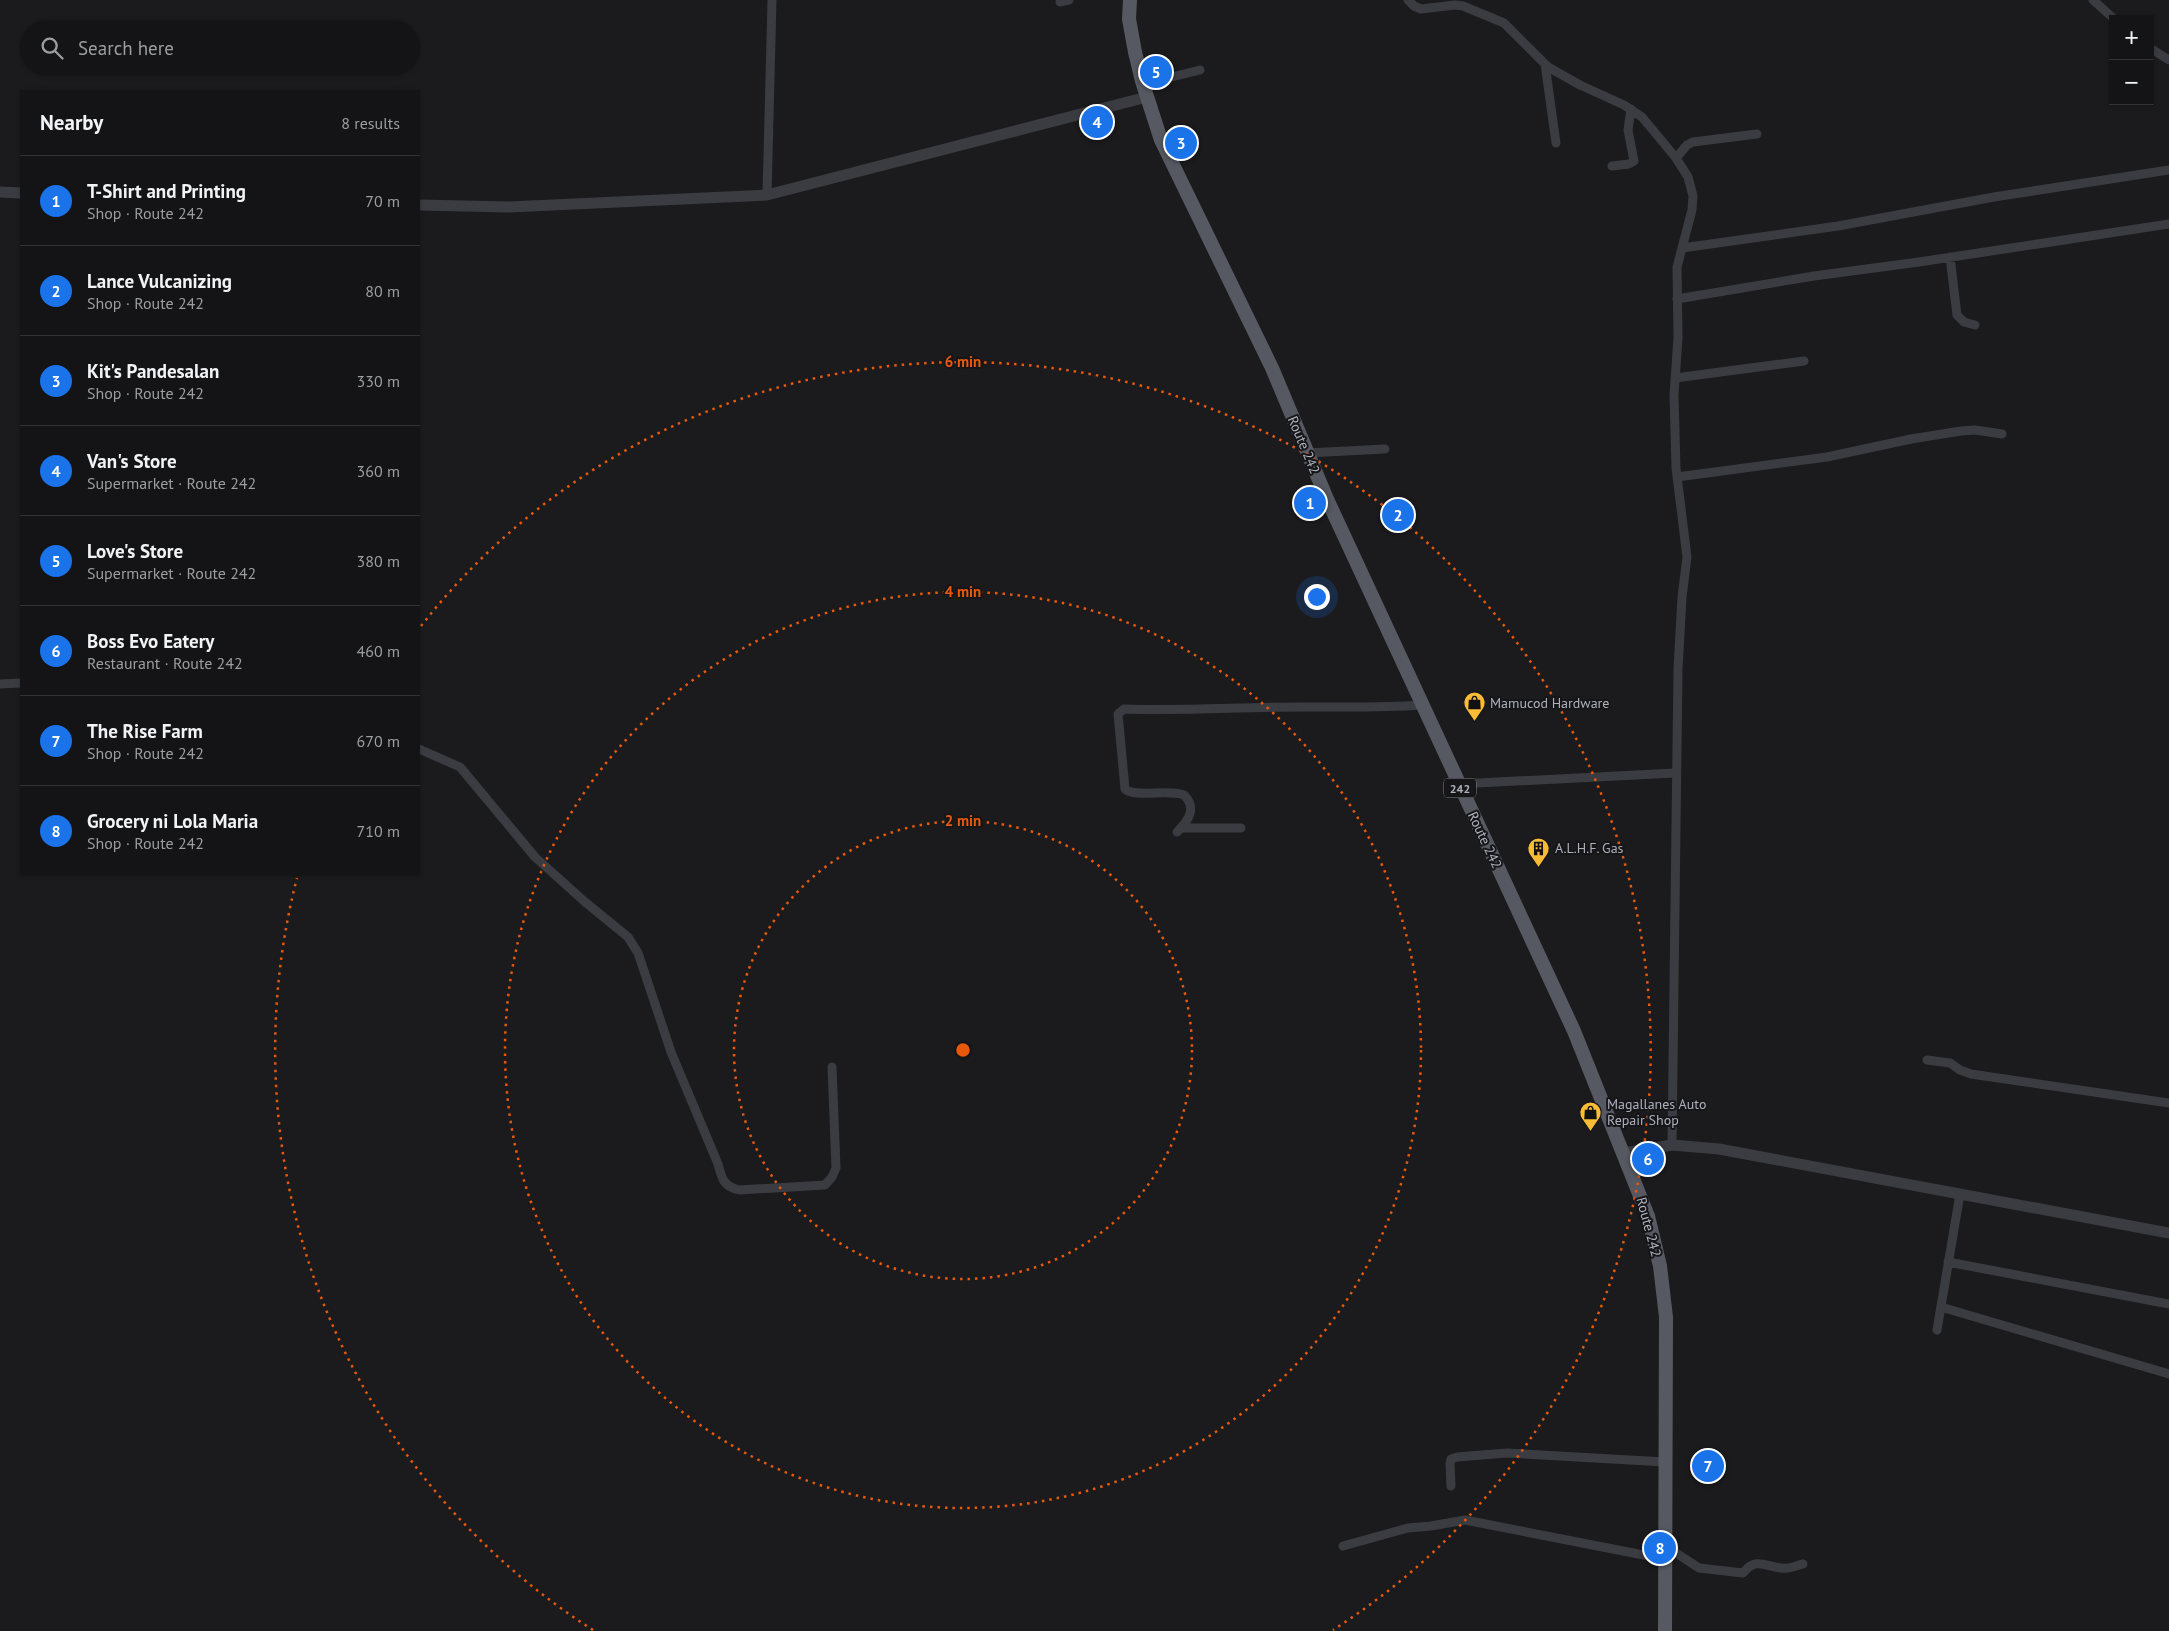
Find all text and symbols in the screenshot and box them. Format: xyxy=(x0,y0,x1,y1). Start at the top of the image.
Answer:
map controls xyxy=(2109,15,2154,105)
button: + xyxy=(2109,15,2154,60)
search box xyxy=(20,20,420,75)
icon: search xyxy=(38,34,66,62)
text: Search here xyxy=(78,36,174,60)
pin: 5 xyxy=(1140,53,1172,91)
button: − xyxy=(2109,60,2154,105)
pin: 4 xyxy=(1081,103,1113,141)
text: Nearby xyxy=(40,109,103,136)
text: 8 results xyxy=(341,113,400,133)
pin: 3 xyxy=(1165,124,1197,162)
text: T-Shirt and Printing xyxy=(87,179,246,203)
text: 1 xyxy=(51,191,61,211)
text: 70 m xyxy=(365,191,400,211)
text: Shop · Route 242 xyxy=(87,203,204,223)
text: Lance Vulcanizing xyxy=(87,269,232,293)
text: 2 xyxy=(51,281,61,301)
text: 80 m xyxy=(365,281,400,301)
text: Shop · Route 242 xyxy=(87,293,204,313)
text: 6 min xyxy=(945,352,981,371)
text: Kit's Pandesalan xyxy=(87,359,219,383)
text: 3 xyxy=(51,371,61,391)
text: 330 m xyxy=(357,371,400,391)
text: Shop · Route 242 xyxy=(87,383,204,403)
street label: Route 242 xyxy=(1284,413,1324,477)
text: Van's Store xyxy=(87,449,177,473)
text: 4 xyxy=(51,461,61,481)
text: 360 m xyxy=(357,461,400,481)
text: Supermarket · Route 242 xyxy=(87,473,256,493)
pin: 1 xyxy=(1294,484,1326,522)
pin: 2 xyxy=(1382,496,1414,534)
text: Love's Store xyxy=(87,539,183,563)
text: 5 xyxy=(51,551,61,571)
text: 380 m xyxy=(357,551,400,571)
text: Supermarket · Route 242 xyxy=(87,563,256,583)
text: 4 min xyxy=(945,582,981,601)
your location xyxy=(1304,584,1330,610)
text: Boss Evo Eatery xyxy=(87,629,214,653)
text: 6 xyxy=(51,641,61,661)
text: 460 m xyxy=(357,641,400,661)
text: Restaurant · Route 242 xyxy=(87,653,243,673)
shop icon: Mamucod Hardware xyxy=(1462,691,1486,722)
place label: Mamucod Hardware xyxy=(1490,694,1609,712)
text: The Rise Farm xyxy=(87,719,203,743)
text: 7 xyxy=(51,731,61,751)
text: 670 m xyxy=(357,731,400,751)
text: Shop · Route 242 xyxy=(87,743,204,763)
road number: 242 xyxy=(1444,778,1476,798)
text: Grocery ni Lola Maria xyxy=(87,809,258,833)
street label: Route 242 xyxy=(1464,809,1506,871)
text: 2 min xyxy=(945,811,981,830)
text: 8 xyxy=(51,821,61,841)
text: 710 m xyxy=(357,821,400,841)
text: Shop · Route 242 xyxy=(87,833,204,853)
building icon: A.L.H.F. Gas xyxy=(1527,836,1551,867)
place label: A.L.H.F. Gas xyxy=(1555,839,1624,857)
centre of rings xyxy=(954,1041,972,1059)
place label: Magallanes Auto Repair Shop xyxy=(1607,1095,1706,1129)
shop icon: Magallanes Auto Repair Shop xyxy=(1579,1100,1603,1131)
pin: 6 xyxy=(1632,1140,1664,1178)
street label: Route 242 xyxy=(1632,1195,1666,1259)
pin: 7 xyxy=(1692,1447,1724,1485)
pin: 8 xyxy=(1644,1529,1676,1567)

